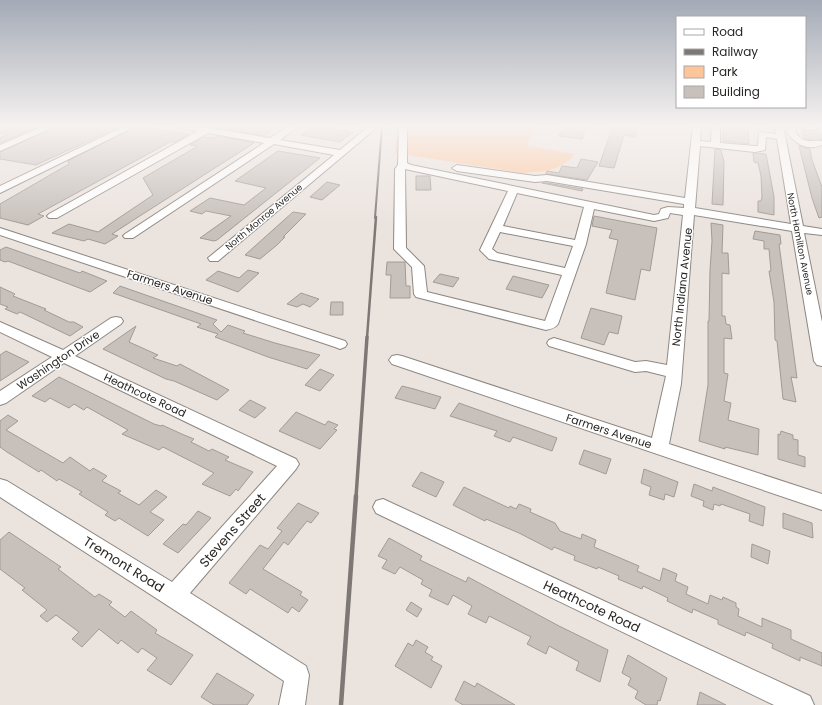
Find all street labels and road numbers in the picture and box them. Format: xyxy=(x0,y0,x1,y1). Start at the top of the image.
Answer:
street label: North Monroe Avenue xyxy=(223,181,305,253)
street label: North Hamilton Avenue xyxy=(784,192,816,297)
street label: North Indiana Avenue xyxy=(668,227,696,347)
street label: Farmers Avenue xyxy=(125,266,215,308)
street label: Washington Drive xyxy=(13,326,103,394)
street label: Heathcote Road xyxy=(101,369,189,421)
street label: Farmers Avenue xyxy=(564,410,654,452)
street label: Stevens Street xyxy=(195,489,270,571)
street label: Tremont Road xyxy=(80,532,168,597)
street label: Heathcote Road xyxy=(540,576,643,637)

